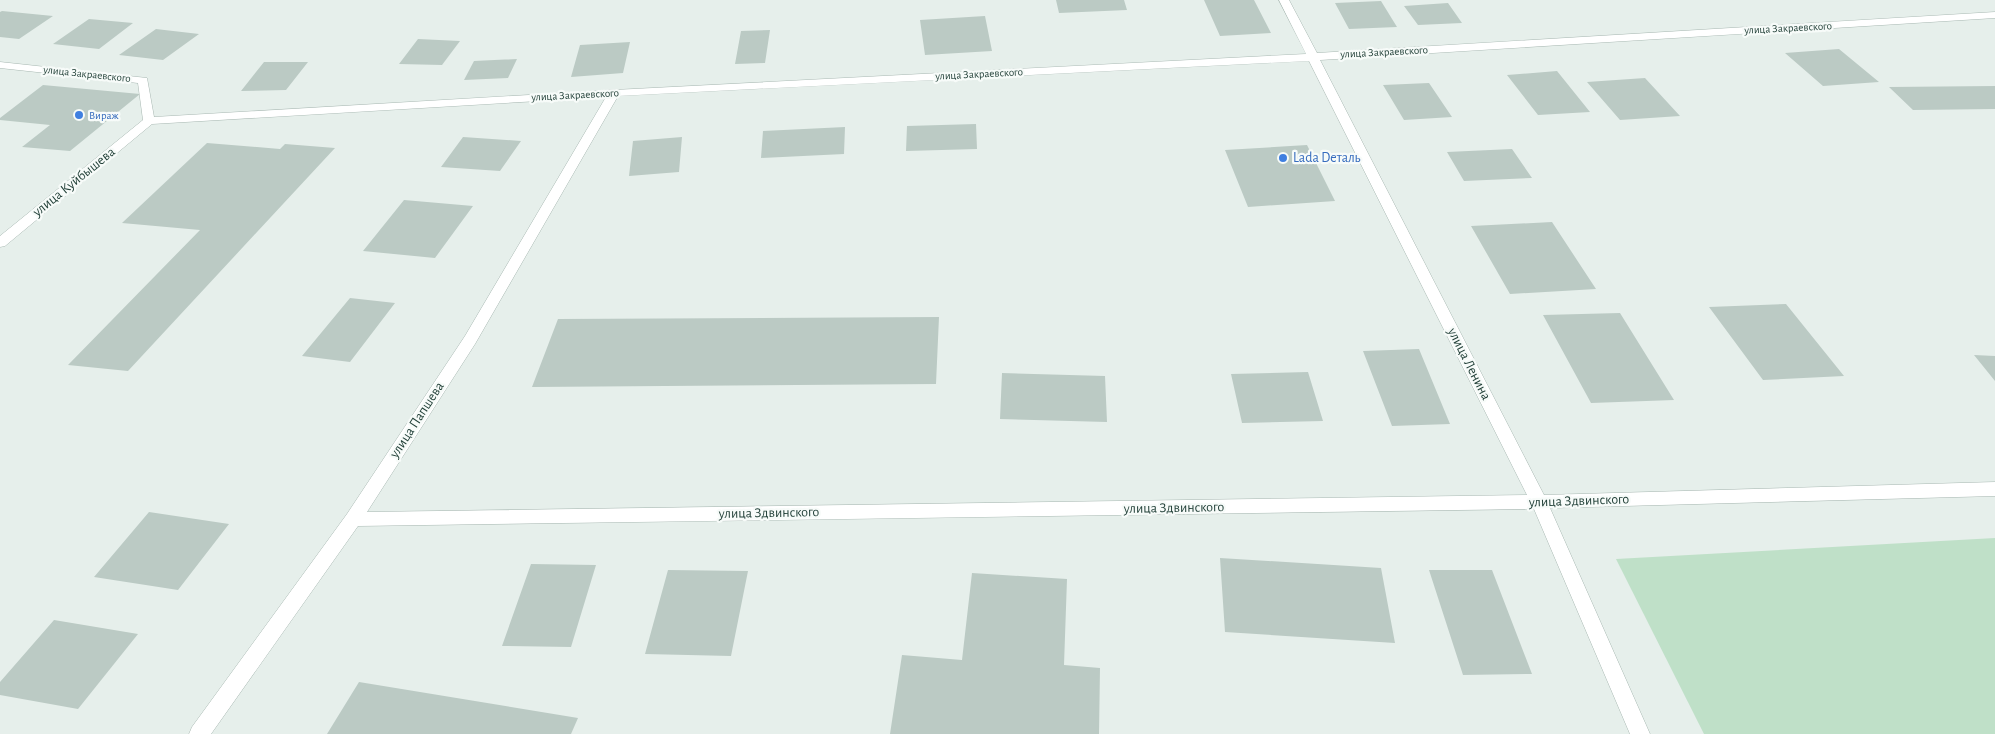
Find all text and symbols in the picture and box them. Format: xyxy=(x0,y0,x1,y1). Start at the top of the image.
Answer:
street label: улица Закраевского xyxy=(1743,20,1832,36)
street label: улица Закраевского xyxy=(1339,44,1428,60)
street label: улица Закраевского xyxy=(42,64,131,84)
street label: улица Закраевского xyxy=(934,66,1023,82)
street label: улица Закраевского xyxy=(530,87,619,103)
marker: Вираж xyxy=(73,109,85,121)
place label: Вираж xyxy=(89,110,119,121)
street label: улица Куйбышева xyxy=(29,144,118,220)
place label: Lada Dеталь xyxy=(1293,151,1361,165)
marker: Lada Dеталь xyxy=(1277,152,1289,164)
street label: улица Ленина xyxy=(1444,325,1493,403)
street label: улица Папшева xyxy=(387,379,447,461)
street label: улица Здвинского xyxy=(1528,492,1630,510)
street label: улица Здвинского xyxy=(1123,500,1225,516)
street label: улица Здвинского xyxy=(718,505,820,521)

